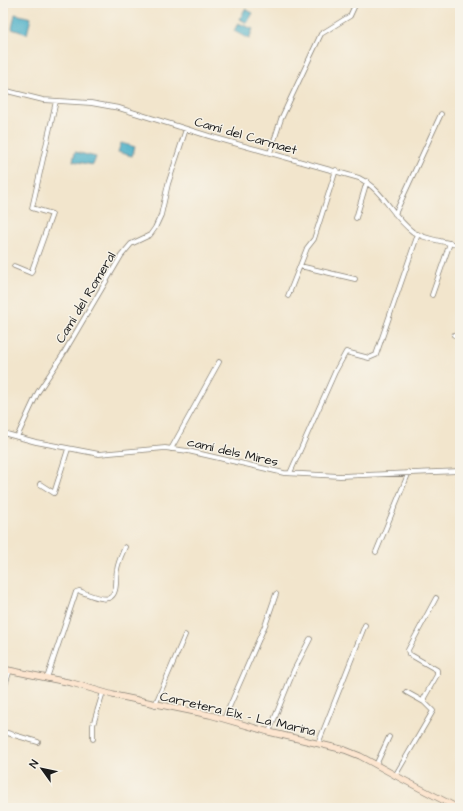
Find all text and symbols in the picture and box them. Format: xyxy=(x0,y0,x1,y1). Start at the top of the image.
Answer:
street label: Camí del Carmaet xyxy=(192,113,300,159)
street label: Camí del Romeral xyxy=(51,248,120,347)
street label: camí dels Mires xyxy=(185,433,281,471)
street label: Carretera Elx - La Marina xyxy=(158,687,318,741)
north arrow xyxy=(22,749,62,789)
text: N xyxy=(26,757,42,771)

